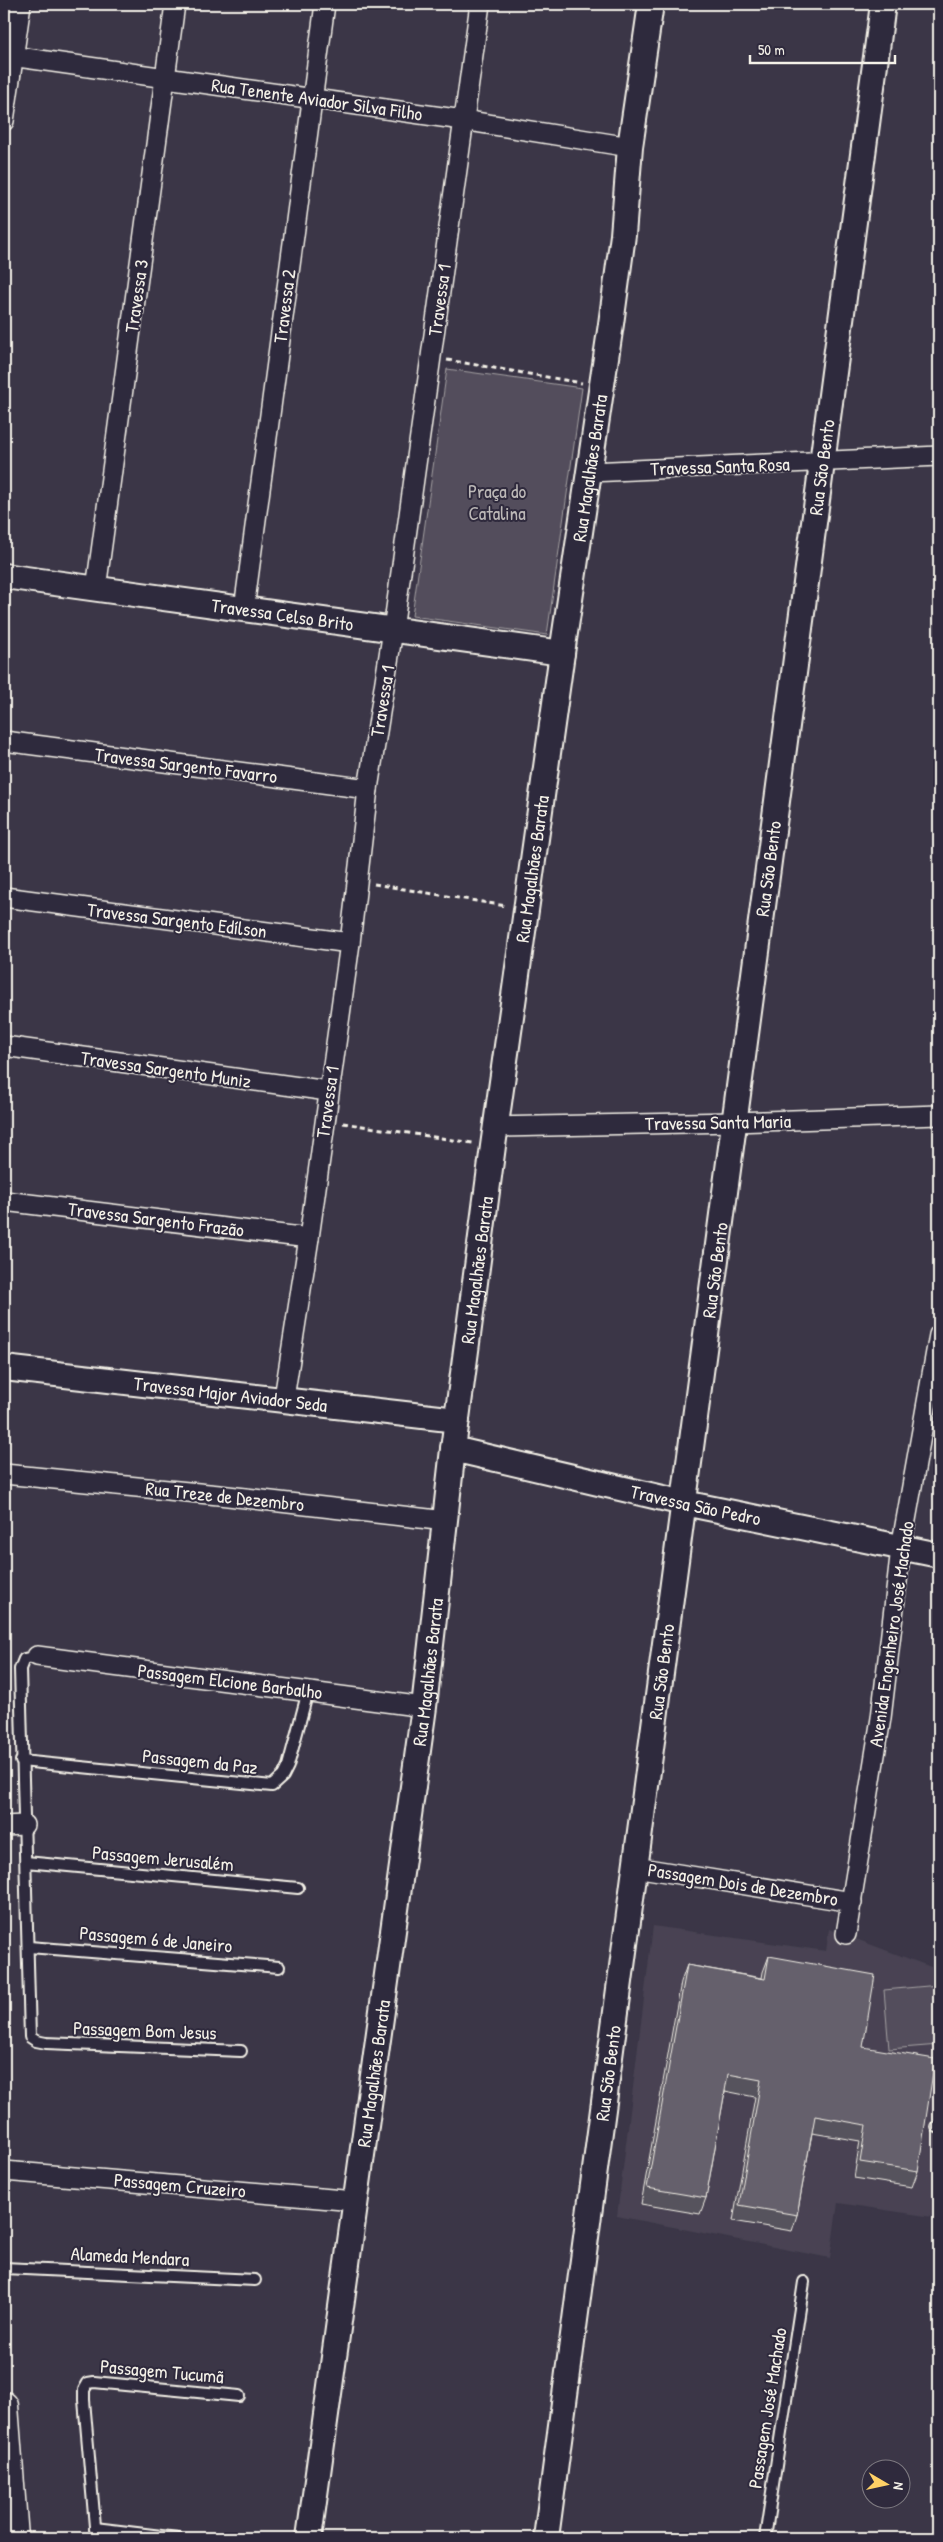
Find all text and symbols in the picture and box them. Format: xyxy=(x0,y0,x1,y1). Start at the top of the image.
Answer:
scale bar xyxy=(750,32,896,64)
text: 50 m xyxy=(758,39,785,60)
street label: Rua Tenente Aviador Silva Filho xyxy=(210,71,424,127)
street label: Travessa 3 xyxy=(118,258,154,334)
street label: Travessa 1 xyxy=(421,262,457,338)
street label: Travessa 2 xyxy=(267,268,301,344)
street label: Rua Magalhães Barata xyxy=(566,392,613,543)
street label: Rua São Bento xyxy=(802,417,841,517)
street label: Travessa Santa Rosa xyxy=(650,451,791,481)
park label: Praça do Catalina xyxy=(468,478,526,526)
street label: Travessa Celso Brito xyxy=(210,592,355,637)
street label: Travessa 1 xyxy=(364,663,400,739)
street label: Travessa Sargento Favarro xyxy=(93,741,279,789)
street label: Rua Magalhães Barata xyxy=(509,793,555,944)
street label: Rua São Bento xyxy=(749,819,787,918)
street label: Travessa Sargento Edílson xyxy=(86,896,268,944)
street label: Travessa Sargento Muniz xyxy=(79,1044,253,1094)
street label: Travessa 1 xyxy=(309,1064,345,1140)
street label: Travessa Santa Maria xyxy=(645,1108,792,1136)
street label: Rua Magalhães Barata xyxy=(454,1194,499,1345)
street label: Travessa Sargento Frazão xyxy=(67,1195,246,1243)
street label: Rua São Bento xyxy=(695,1220,734,1320)
street label: Travessa Major Aviador Seda xyxy=(132,1370,329,1418)
street label: Rua Treze de Dezembro xyxy=(144,1475,306,1517)
street label: Travessa São Pedro xyxy=(628,1478,763,1531)
street label: Avenida Engenheiro José Machado xyxy=(862,1519,920,1749)
street label: Rua Magalhães Barata xyxy=(406,1596,449,1748)
street label: Rua São Bento xyxy=(642,1622,680,1721)
street label: Passagem Elcione Barbalho xyxy=(136,1657,324,1705)
street label: Passagem da Paz xyxy=(141,1742,259,1780)
street label: Passagem Jerusalém xyxy=(91,1839,235,1877)
street label: Passagem Dois de Dezembro xyxy=(646,1856,840,1912)
street label: Passagem 6 de Janeiro xyxy=(79,1919,234,1959)
street label: Rua Magalhães Barata xyxy=(350,1998,396,2149)
street label: Passagem Bom Jesus xyxy=(73,2015,217,2045)
street label: Rua São Bento xyxy=(589,2023,627,2123)
street label: Passagem Cruzeiro xyxy=(113,2166,247,2204)
street label: Alameda Mendara xyxy=(70,2240,190,2272)
street label: Passagem José Machado xyxy=(741,2325,793,2490)
street label: Passagem Tucumã xyxy=(99,2353,225,2389)
north arrow xyxy=(860,2460,910,2510)
text: N xyxy=(889,2481,909,2492)

